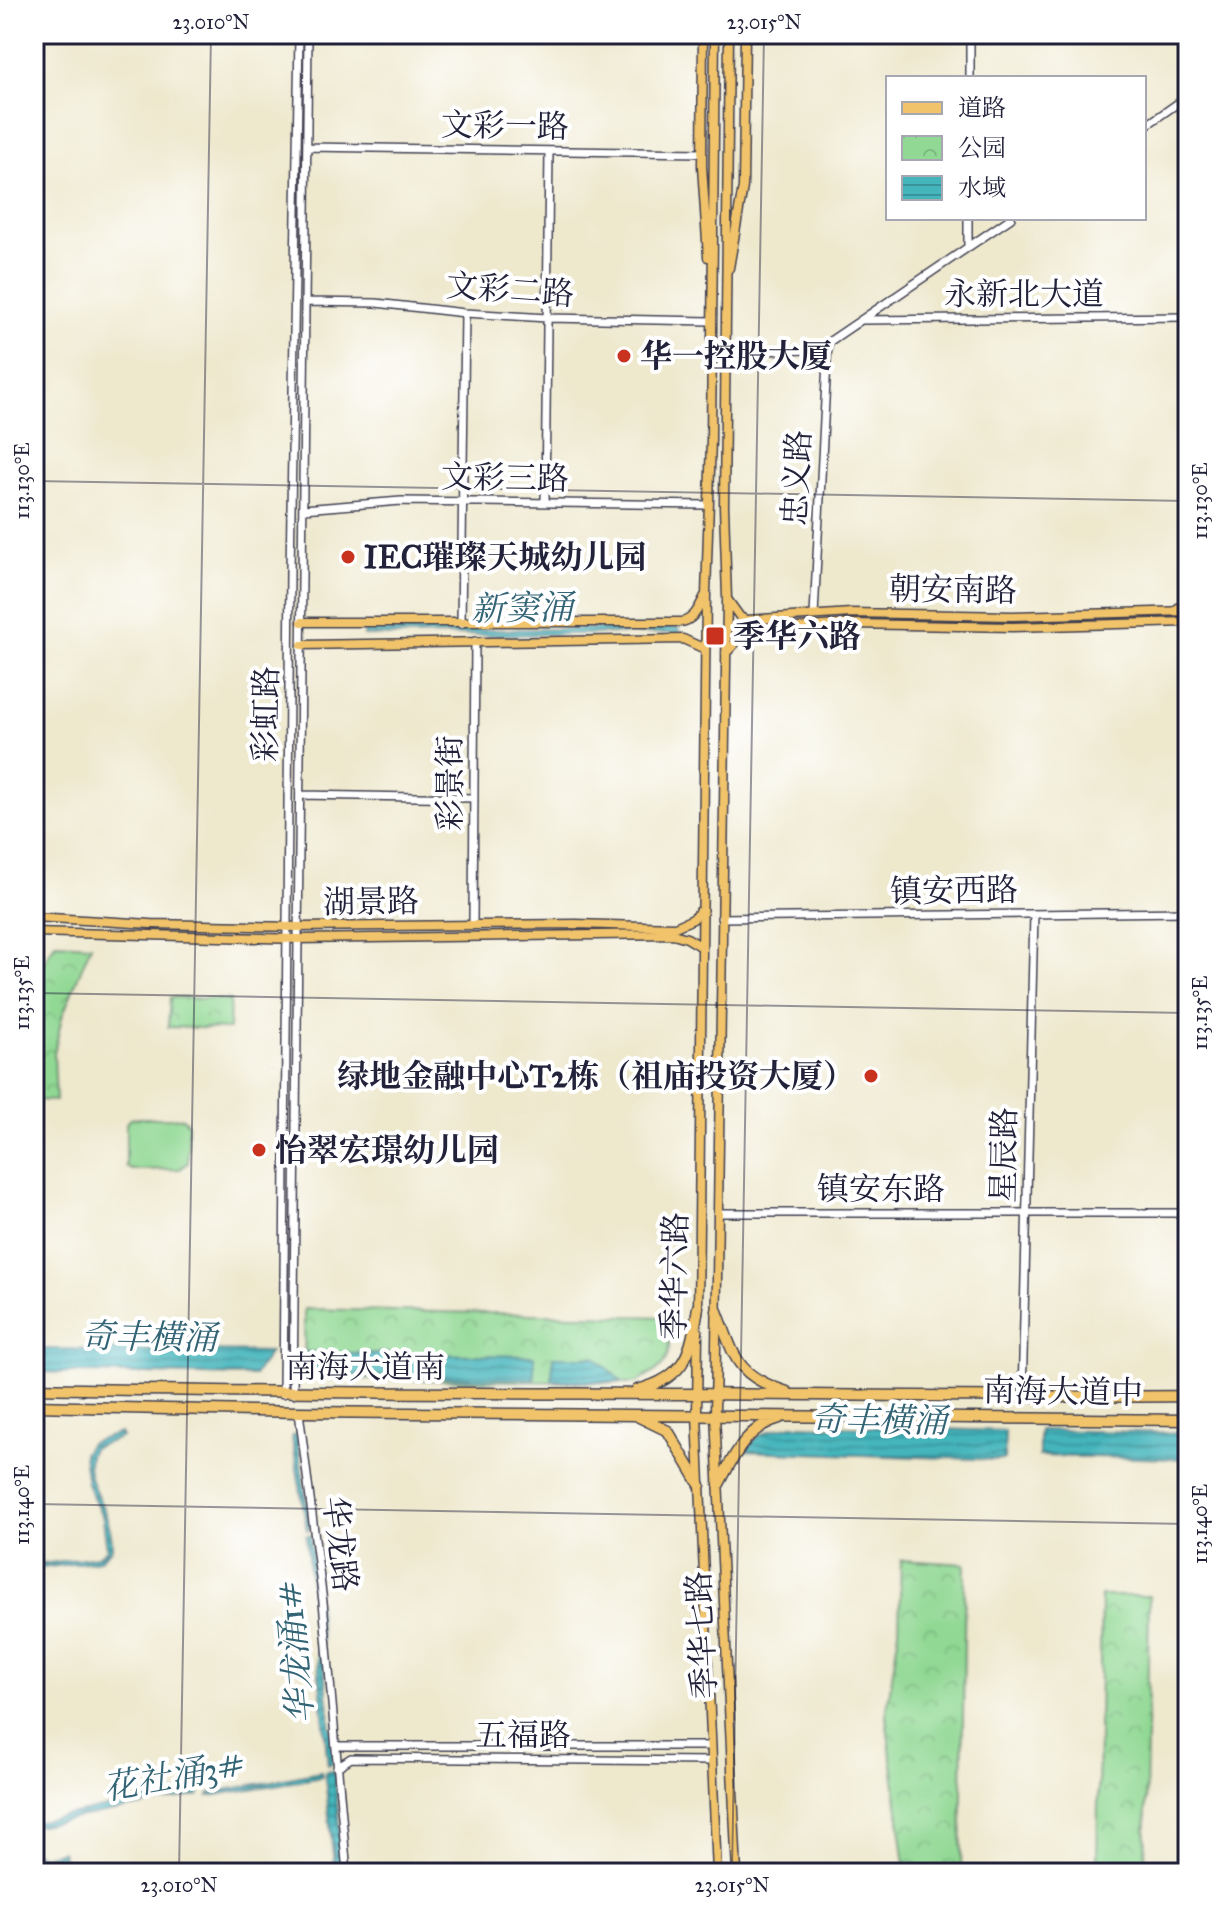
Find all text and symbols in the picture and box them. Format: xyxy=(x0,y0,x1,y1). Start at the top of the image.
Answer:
text: 23.010°N xyxy=(172,10,250,34)
text: 23.015°N xyxy=(727,10,801,34)
legend xyxy=(886,76,1146,220)
text: 道路 xyxy=(958,93,1006,123)
street label: 文彩一路 xyxy=(441,105,569,147)
text: 公园 xyxy=(958,133,1006,163)
text: 水域 xyxy=(958,173,1006,203)
street label: 文彩二路 xyxy=(445,266,575,314)
street label: 永新北大道 xyxy=(944,275,1104,314)
place label: 华一控股大厦 xyxy=(640,337,832,376)
marker: 华一控股大厦 xyxy=(615,347,633,365)
street label: 忠义路 xyxy=(775,429,819,527)
text: 113.130°E xyxy=(10,442,34,520)
street label: 文彩三路 xyxy=(441,457,569,499)
text: 113.130°E xyxy=(1188,462,1212,540)
place label: IEC璀璨天城幼儿园 xyxy=(364,538,646,577)
marker: IEC璀璨天城幼儿园 xyxy=(339,548,357,566)
street label: 朝安南路 xyxy=(889,569,1017,611)
water label: 新窦涌 xyxy=(471,587,577,629)
place label: 季华六路 xyxy=(733,617,861,656)
marker: 季华六路 xyxy=(704,625,726,647)
street label: 彩虹路 xyxy=(246,666,286,762)
street label: 彩景街 xyxy=(431,735,470,831)
street label: 镇安西路 xyxy=(890,870,1018,912)
street label: 湖景路 xyxy=(323,882,419,922)
text: 113.135°E xyxy=(10,956,34,1030)
text: 113.135°E xyxy=(1188,976,1212,1050)
place label: 绿地金融中心T2栋（祖庙投资大厦） xyxy=(337,1057,855,1096)
marker: 绿地金融中心T2栋（祖庙投资大厦） xyxy=(862,1067,880,1085)
street label: 星辰路 xyxy=(984,1107,1024,1203)
place label: 怡翠宏璟幼儿园 xyxy=(275,1131,499,1170)
marker: 怡翠宏璟幼儿园 xyxy=(250,1141,268,1159)
street label: 镇安东路 xyxy=(817,1170,945,1209)
street label: 季华六路 xyxy=(654,1212,696,1340)
water label: 奇丰横涌 xyxy=(81,1315,221,1359)
street label: 南海大道南 xyxy=(285,1348,445,1387)
street label: 南海大道中 xyxy=(983,1371,1143,1413)
water label: 奇丰横涌 xyxy=(811,1398,951,1442)
text: 113.140°E xyxy=(10,1465,34,1545)
text: 113.140°E xyxy=(1188,1484,1212,1564)
street label: 华龙路 xyxy=(315,1494,365,1594)
street label: 季华七路 xyxy=(679,1570,725,1700)
water label: 华龙涌1# xyxy=(268,1579,322,1725)
street label: 五福路 xyxy=(475,1716,571,1755)
water label: 花社涌3# xyxy=(100,1743,248,1809)
text: 23.010°N xyxy=(140,1873,218,1897)
text: 23.015°N xyxy=(695,1873,769,1897)

